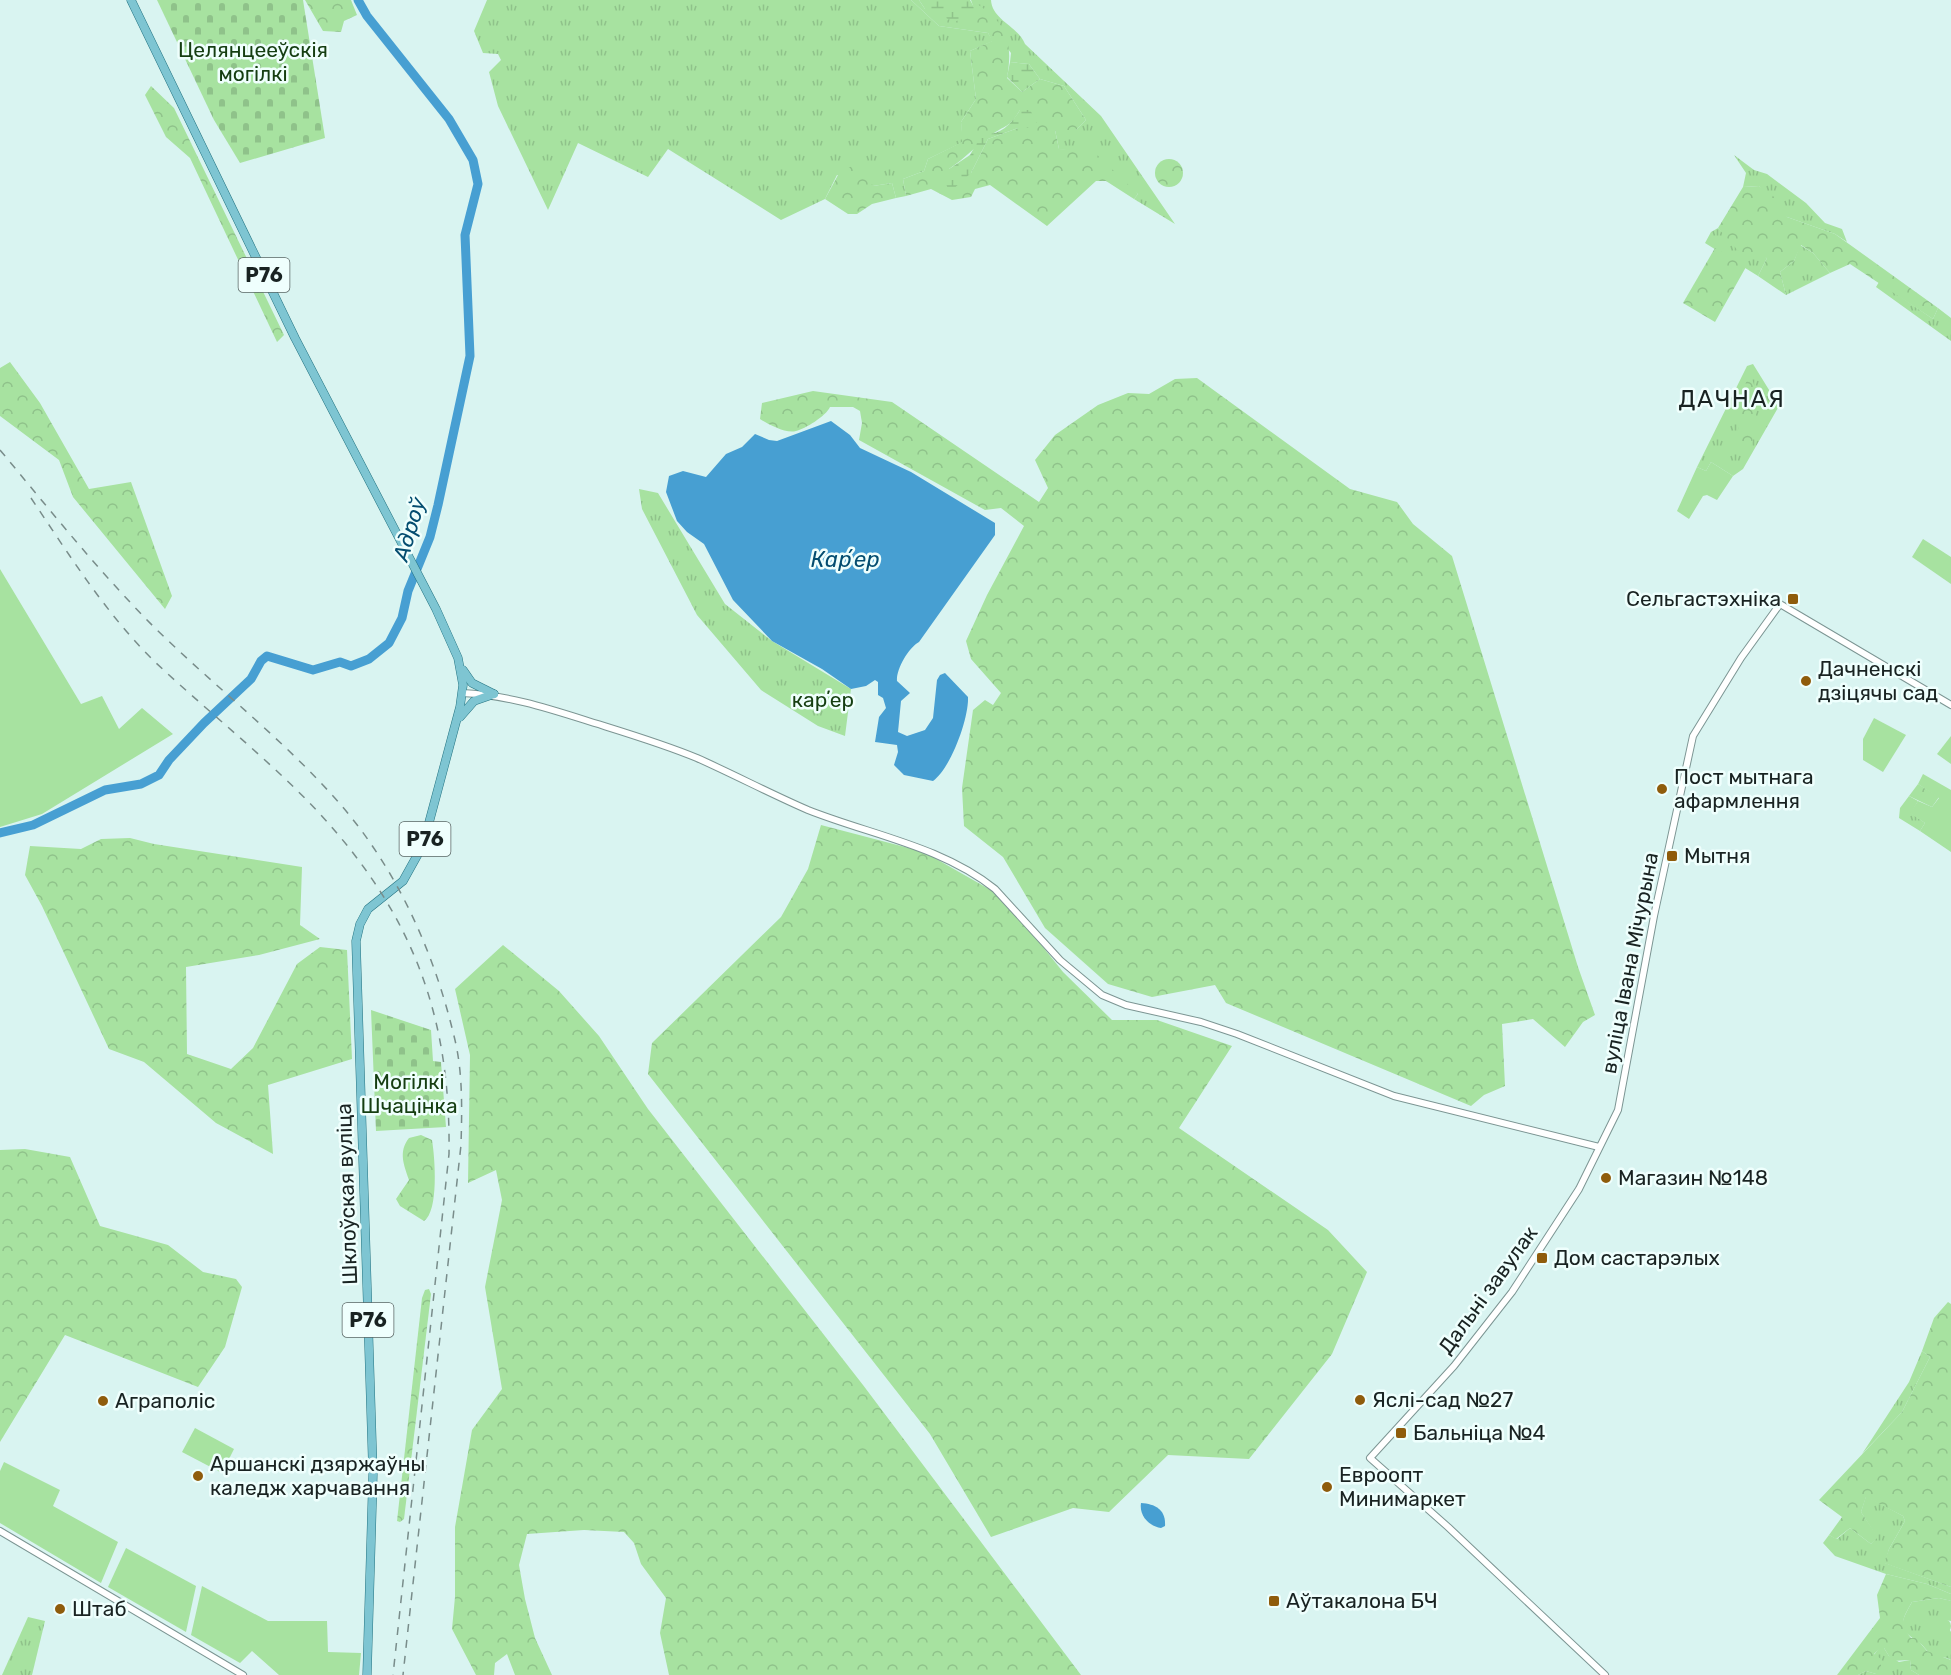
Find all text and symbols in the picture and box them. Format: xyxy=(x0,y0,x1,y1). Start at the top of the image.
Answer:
park label: Целянцееўскія могілкі xyxy=(178,37,328,86)
road number: Р76 xyxy=(238,258,290,292)
district label: ДАЧНАЯ xyxy=(1679,385,1785,413)
water label: Адроў xyxy=(387,493,432,565)
water label: Карʼер xyxy=(811,546,879,573)
place label: Сельгастэхніка xyxy=(1626,586,1781,611)
marker: Сельгастэхніка xyxy=(1786,592,1800,606)
place label: Дачненскі дзіцячы сад xyxy=(1818,656,1938,705)
marker: Дачненскі дзіцячы сад xyxy=(1799,674,1813,688)
park label: карʼер xyxy=(792,687,854,712)
place label: Пост мытнага афармлення xyxy=(1674,764,1813,813)
marker: Пост мытнага афармлення xyxy=(1655,782,1669,796)
road number: Р76 xyxy=(400,822,450,856)
place label: Мытня xyxy=(1684,843,1751,868)
marker: Мытня xyxy=(1665,849,1679,863)
street label: вуліца Івана Мічурына xyxy=(1596,850,1663,1076)
park label: Могілкі Шчацінка xyxy=(361,1069,457,1118)
street label: Шклоўская вуліца xyxy=(331,1103,362,1285)
place label: Магазин №148 xyxy=(1618,1165,1768,1190)
marker: Магазин №148 xyxy=(1599,1171,1613,1185)
street label: Дальні завулак xyxy=(1433,1221,1542,1359)
place label: Дом састарэлых xyxy=(1554,1245,1720,1270)
marker: Дом састарэлых xyxy=(1535,1251,1549,1265)
road number: Р76 xyxy=(342,1303,394,1337)
place label: Яслі-сад №27 xyxy=(1372,1387,1513,1412)
place label: Аграполіс xyxy=(115,1388,215,1413)
marker: Яслі-сад №27 xyxy=(1353,1393,1367,1407)
marker: Аграполіс xyxy=(96,1394,110,1408)
place label: Бальніца №4 xyxy=(1413,1420,1546,1445)
marker: Бальніца №4 xyxy=(1394,1426,1408,1440)
place label: Аршанскі дзяржаўны каледж харчавання xyxy=(210,1451,425,1500)
place label: Евроопт Минимаркет xyxy=(1339,1462,1466,1511)
marker: Аршанскі дзяржаўны каледж харчавання xyxy=(191,1469,205,1483)
marker: Евроопт Минимаркет xyxy=(1320,1480,1334,1494)
place label: Аўтакалона БЧ xyxy=(1286,1588,1438,1613)
marker: Аўтакалона БЧ xyxy=(1267,1594,1281,1608)
place label: Штаб xyxy=(72,1596,127,1621)
marker: Штаб xyxy=(53,1602,67,1616)

